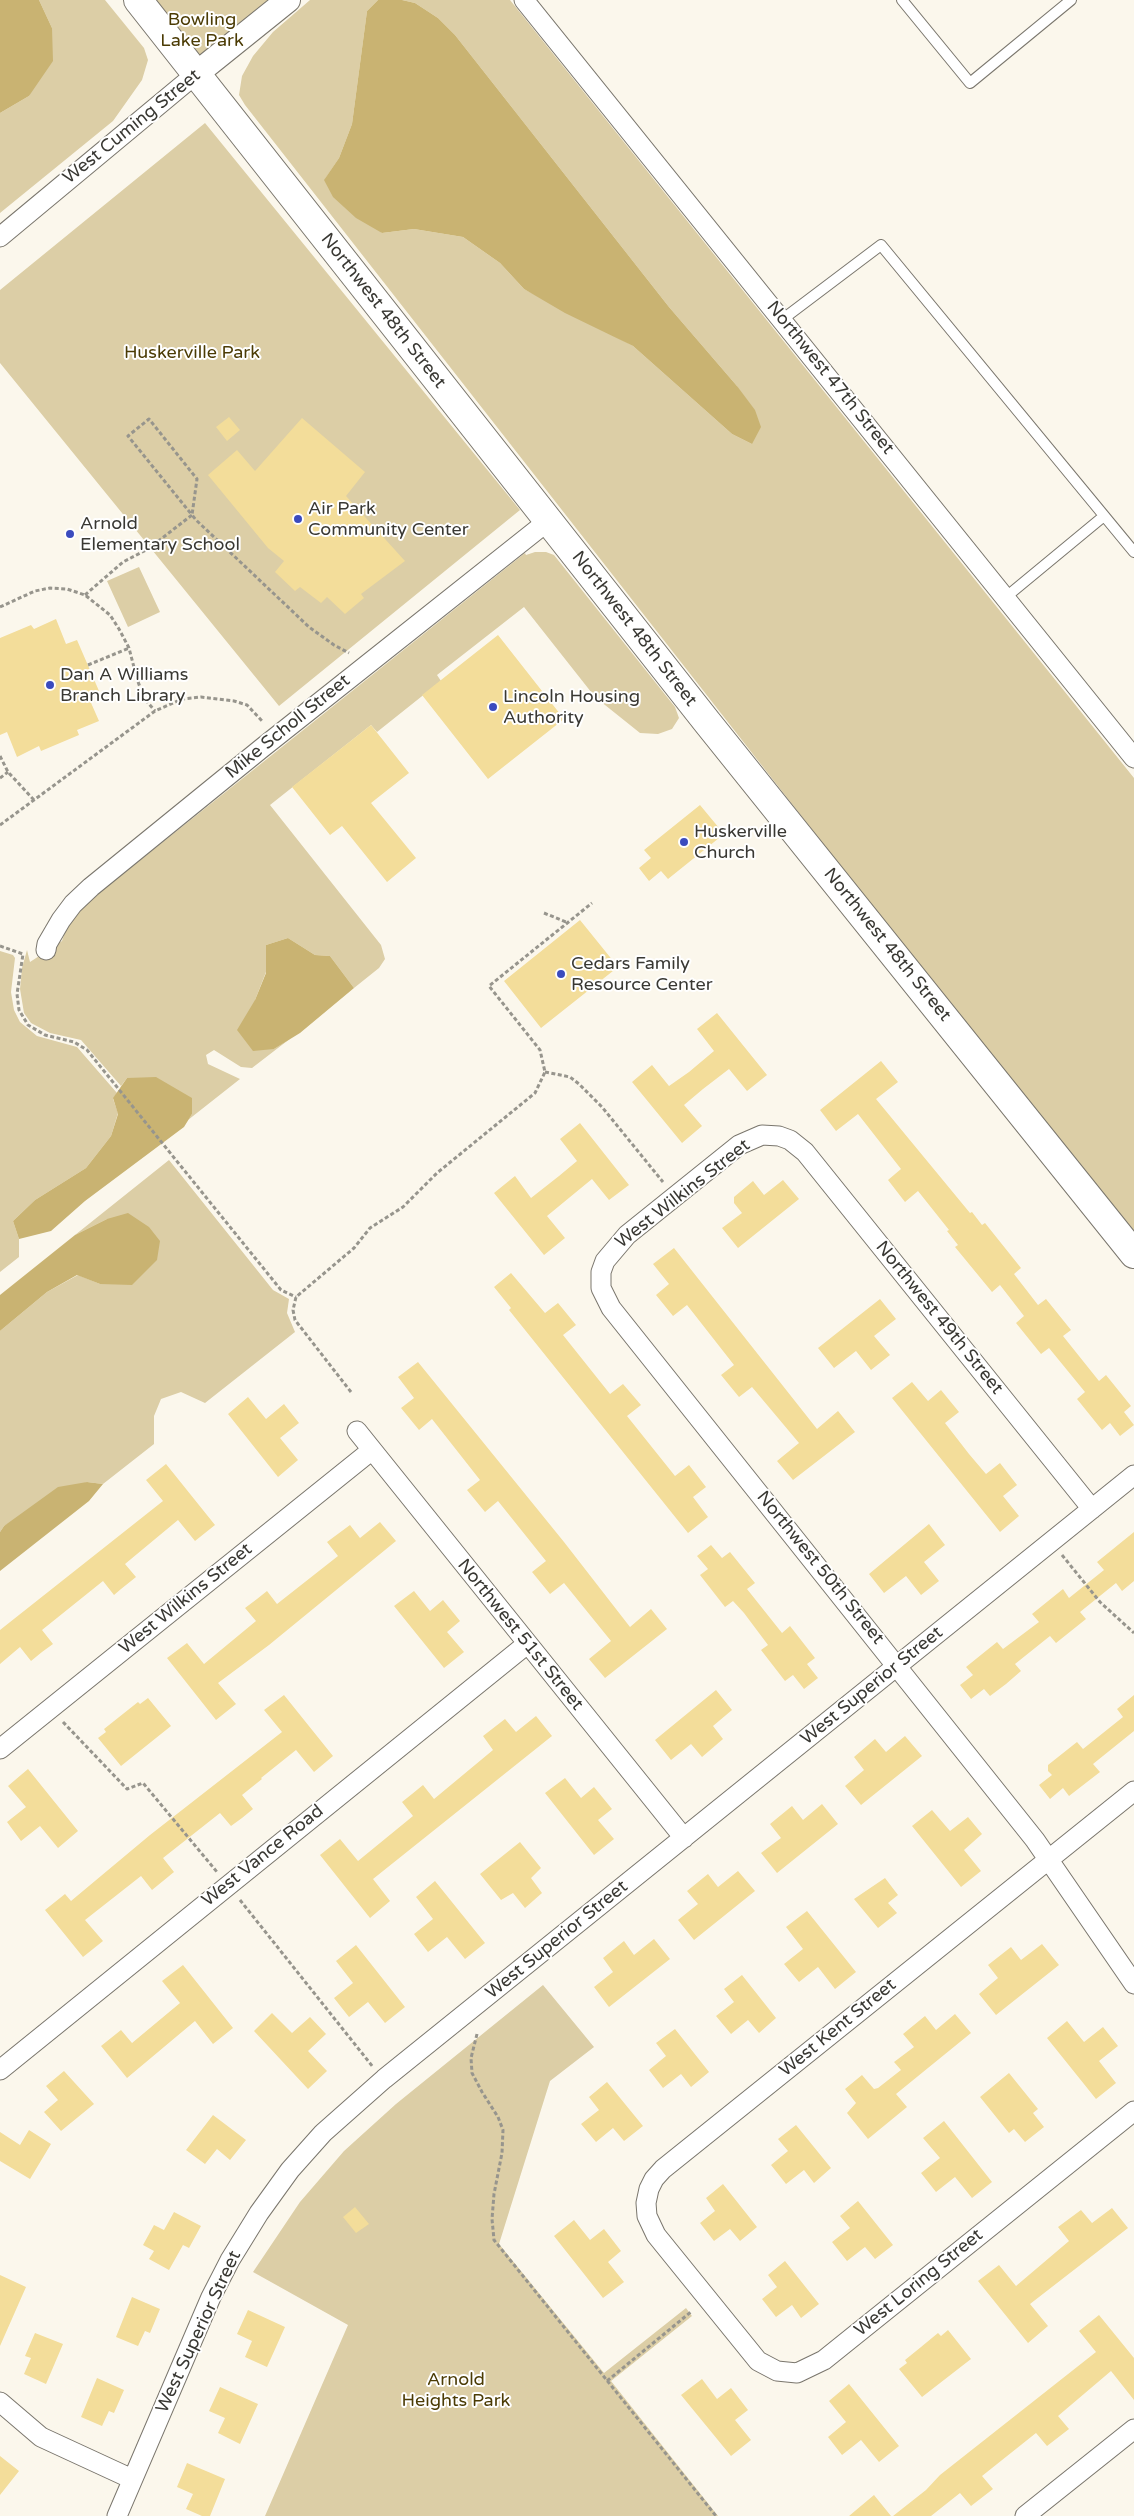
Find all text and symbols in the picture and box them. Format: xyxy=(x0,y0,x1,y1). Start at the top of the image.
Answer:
park label: Bowling Lake Park xyxy=(160,9,244,52)
street label: West Cuming Street xyxy=(59,65,205,189)
street label: Northwest 48th Street xyxy=(316,229,450,393)
street label: Northwest 47th Street xyxy=(762,297,898,459)
park label: Huskerville Park xyxy=(124,342,260,364)
place label: Air Park Community Center xyxy=(308,498,469,540)
place label: Arnold Elementary School xyxy=(80,513,240,556)
marker: Air Park Community Center xyxy=(292,513,304,525)
marker: Arnold Elementary School xyxy=(64,528,76,540)
street label: Northwest 48th Street xyxy=(567,547,701,711)
place label: Dan A Williams Branch Library xyxy=(60,664,188,706)
street label: Mike Scholl Street xyxy=(221,670,355,784)
marker: Dan A Williams Branch Library xyxy=(44,679,56,691)
place label: Lincoln Housing Authority xyxy=(503,686,640,729)
marker: Lincoln Housing Authority xyxy=(487,701,499,713)
place label: Huskerville Church xyxy=(694,821,787,864)
marker: Huskerville Church xyxy=(678,836,690,848)
street label: Northwest 48th Street xyxy=(819,864,955,1026)
place label: Cedars Family Resource Center xyxy=(571,953,713,996)
marker: Cedars Family Resource Center xyxy=(555,968,567,980)
street label: West Wilkins Street xyxy=(611,1135,755,1253)
street label: Northwest 49th Street xyxy=(871,1237,1007,1399)
street label: Northwest 50th Street xyxy=(752,1487,888,1649)
street label: West Wilkins Street xyxy=(115,1539,257,1659)
street label: Northwest 51st Street xyxy=(452,1555,588,1715)
street label: West Superior Street xyxy=(797,1622,947,1750)
street label: West Vance Road xyxy=(198,1800,328,1912)
street label: West Superior Street xyxy=(482,1876,632,2004)
street label: West Kent Street xyxy=(775,1974,901,2082)
street label: West Loring Street xyxy=(850,2225,988,2341)
street label: West Superior Street xyxy=(152,2247,246,2417)
park label: Arnold Heights Park xyxy=(402,2369,510,2412)

